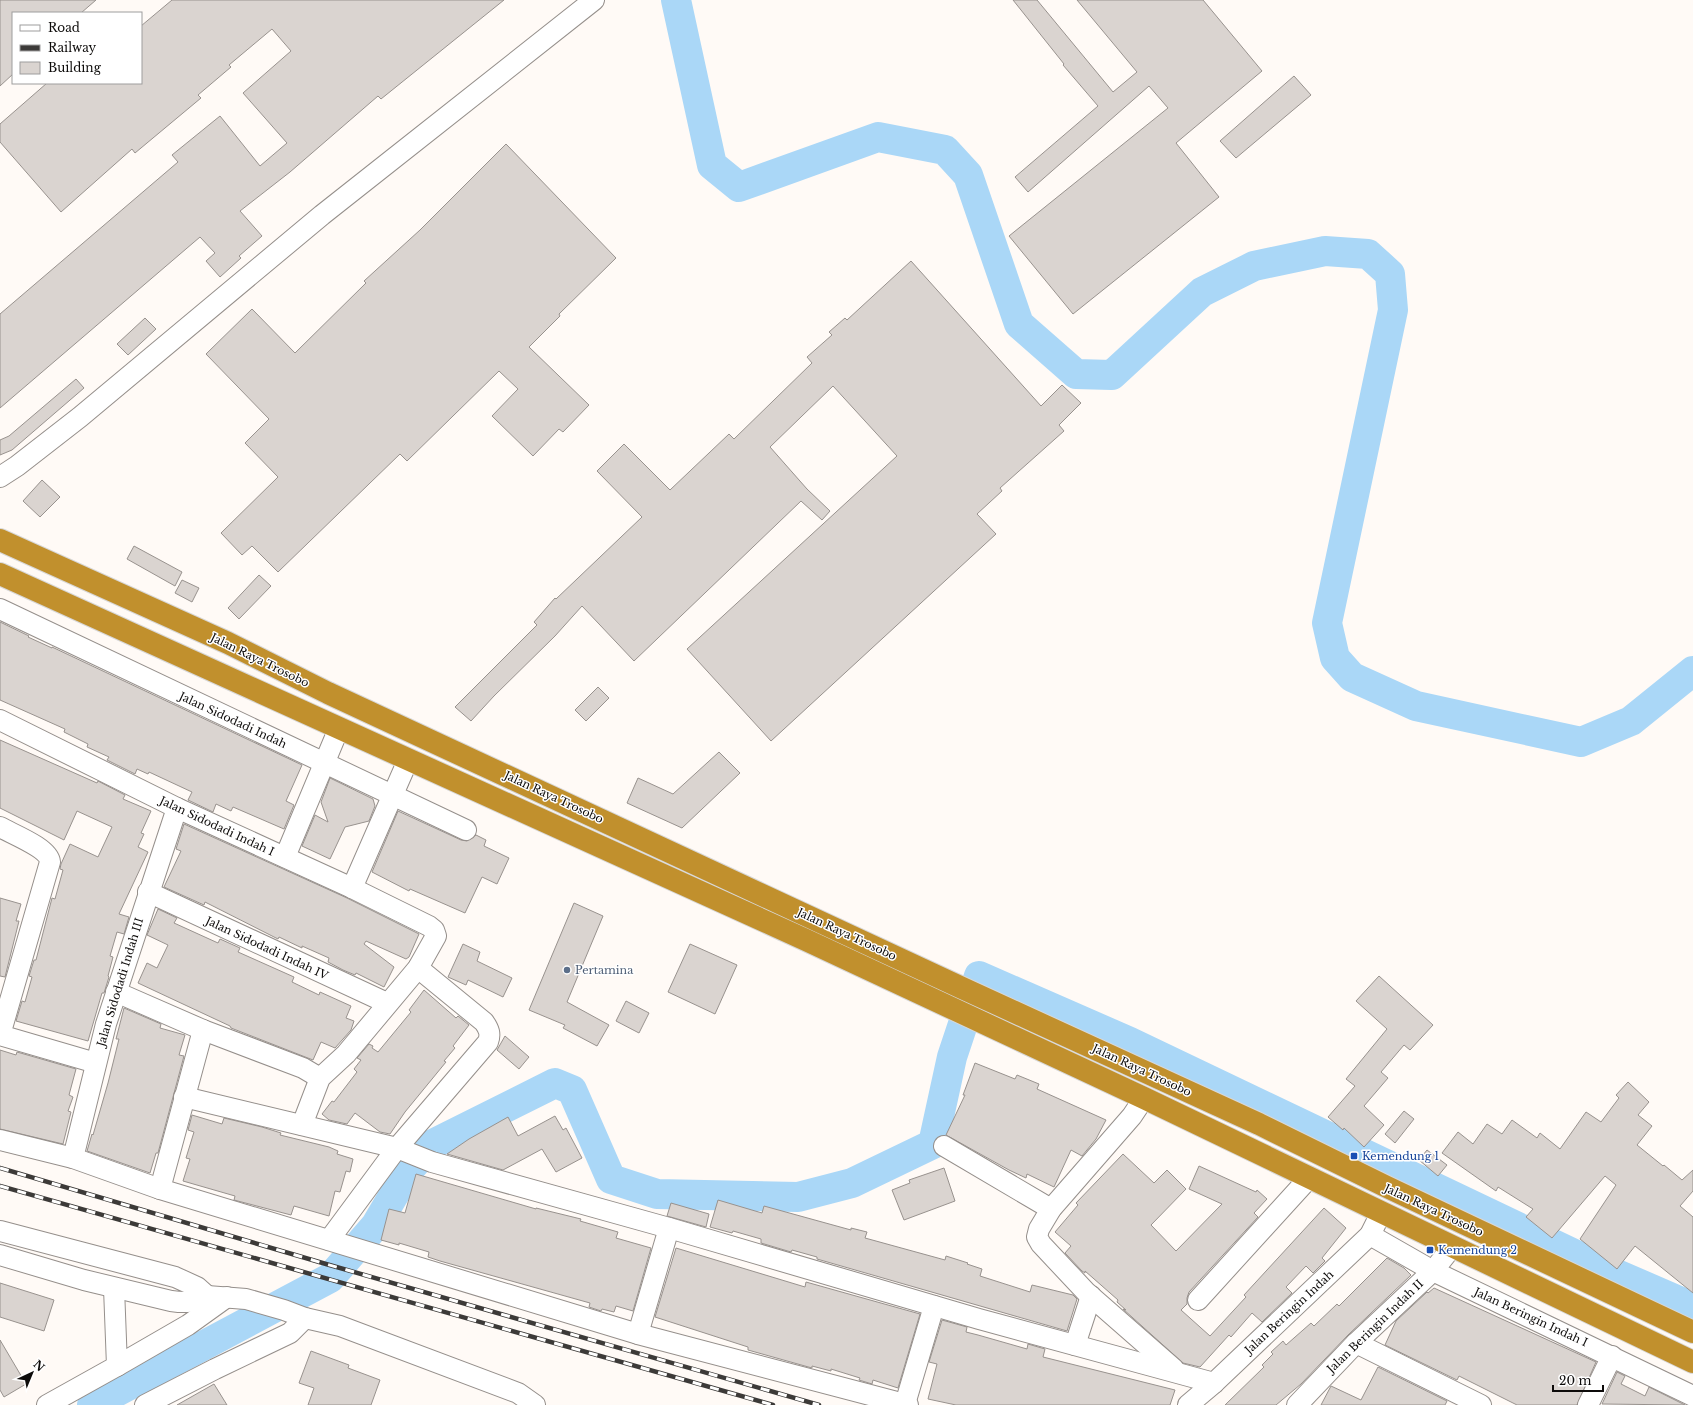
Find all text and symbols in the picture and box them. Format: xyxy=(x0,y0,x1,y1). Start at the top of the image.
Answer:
legend xyxy=(12,12,142,84)
text: Road xyxy=(48,20,80,35)
text: Railway xyxy=(48,40,97,55)
text: Building xyxy=(48,60,102,75)
street label: Jalan Raya Trosobo xyxy=(207,629,311,690)
street label: Jalan Sidodadi Indah xyxy=(175,688,289,751)
street label: Jalan Raya Trosobo xyxy=(500,767,606,826)
street label: Jalan Sidodadi Indah I xyxy=(156,792,277,859)
street label: Jalan Raya Trosobo xyxy=(793,904,899,963)
street label: Jalan Sidodadi Indah IV xyxy=(202,913,331,983)
street label: Jalan Sidodadi Indah III xyxy=(93,916,146,1050)
place label: Pertamina xyxy=(575,963,634,977)
marker: Pertamina xyxy=(562,965,572,975)
street label: Jalan Raya Trosobo xyxy=(1088,1040,1194,1099)
place label: Kemendung 1 xyxy=(1362,1149,1439,1163)
marker: Kemendung 1 xyxy=(1349,1151,1359,1161)
street label: Jalan Raya Trosobo xyxy=(1380,1180,1486,1239)
place label: Kemendung 2 xyxy=(1438,1243,1517,1257)
marker: Kemendung 2 xyxy=(1425,1245,1435,1255)
street label: Jalan Beringin Indah xyxy=(1240,1267,1337,1358)
street label: Jalan Beringin Indah II xyxy=(1323,1276,1426,1377)
street label: Jalan Beringin Indah I xyxy=(1470,1284,1590,1350)
north arrow xyxy=(12,1353,52,1393)
text: N xyxy=(30,1357,48,1375)
scale bar xyxy=(1553,1367,1603,1393)
text: 20 m xyxy=(1559,1373,1591,1388)

